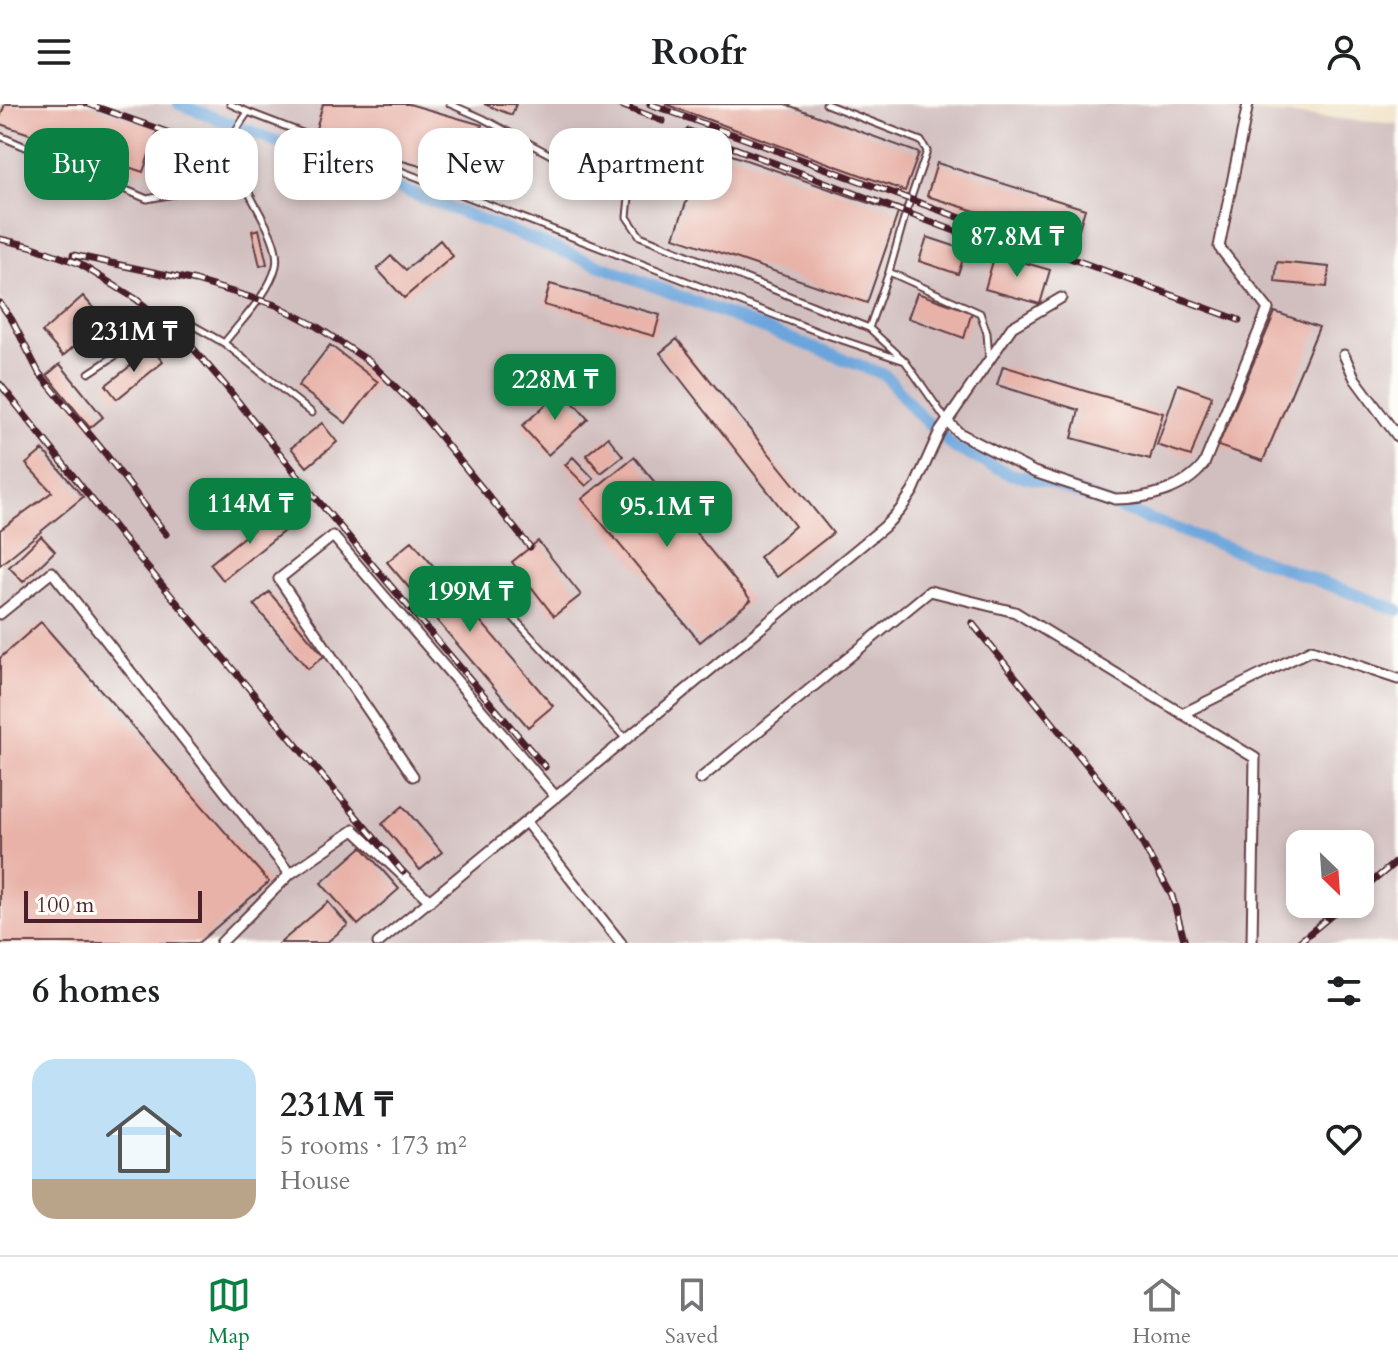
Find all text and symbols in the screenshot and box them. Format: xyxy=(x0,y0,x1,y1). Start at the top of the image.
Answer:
text: Roofr xyxy=(651,28,747,77)
icon: menu xyxy=(32,30,76,74)
icon: person xyxy=(1322,30,1366,74)
chip: Buy xyxy=(24,128,129,200)
chip: Rent xyxy=(145,128,258,200)
chip: Filters xyxy=(274,128,402,200)
chip: New xyxy=(418,128,533,200)
chip: Apartment xyxy=(549,128,732,200)
pin: 87.8M ₸ xyxy=(943,211,1091,279)
text: 87.8M ₸ xyxy=(970,219,1064,254)
pin: 231M ₸ xyxy=(69,306,199,374)
text: 231M ₸ xyxy=(91,314,177,349)
pin: 228M ₸ xyxy=(490,354,620,422)
text: 228M ₸ xyxy=(512,362,598,397)
pin: 114M ₸ xyxy=(185,478,315,546)
pin: 95.1M ₸ xyxy=(593,481,741,549)
text: 114M ₸ xyxy=(207,486,293,521)
text: 95.1M ₸ xyxy=(620,489,714,524)
pin: 199M ₸ xyxy=(405,566,535,634)
text: 199M ₸ xyxy=(427,574,513,609)
north arrow xyxy=(1286,830,1374,918)
map controls xyxy=(1286,830,1374,918)
scale bar xyxy=(24,887,202,923)
text: 100 m xyxy=(36,890,94,920)
text: 6 homes xyxy=(32,968,160,1014)
icon: filters xyxy=(1322,969,1366,1013)
text: 231M ₸ xyxy=(280,1082,393,1128)
icon: home xyxy=(96,1091,192,1187)
icon: heart xyxy=(1322,1117,1366,1161)
text: 5 rooms · 173 m² xyxy=(280,1128,467,1163)
text: House xyxy=(280,1163,351,1198)
tab: Map xyxy=(207,1273,251,1351)
tab: Saved xyxy=(665,1273,718,1351)
tab: Home xyxy=(1132,1273,1191,1351)

